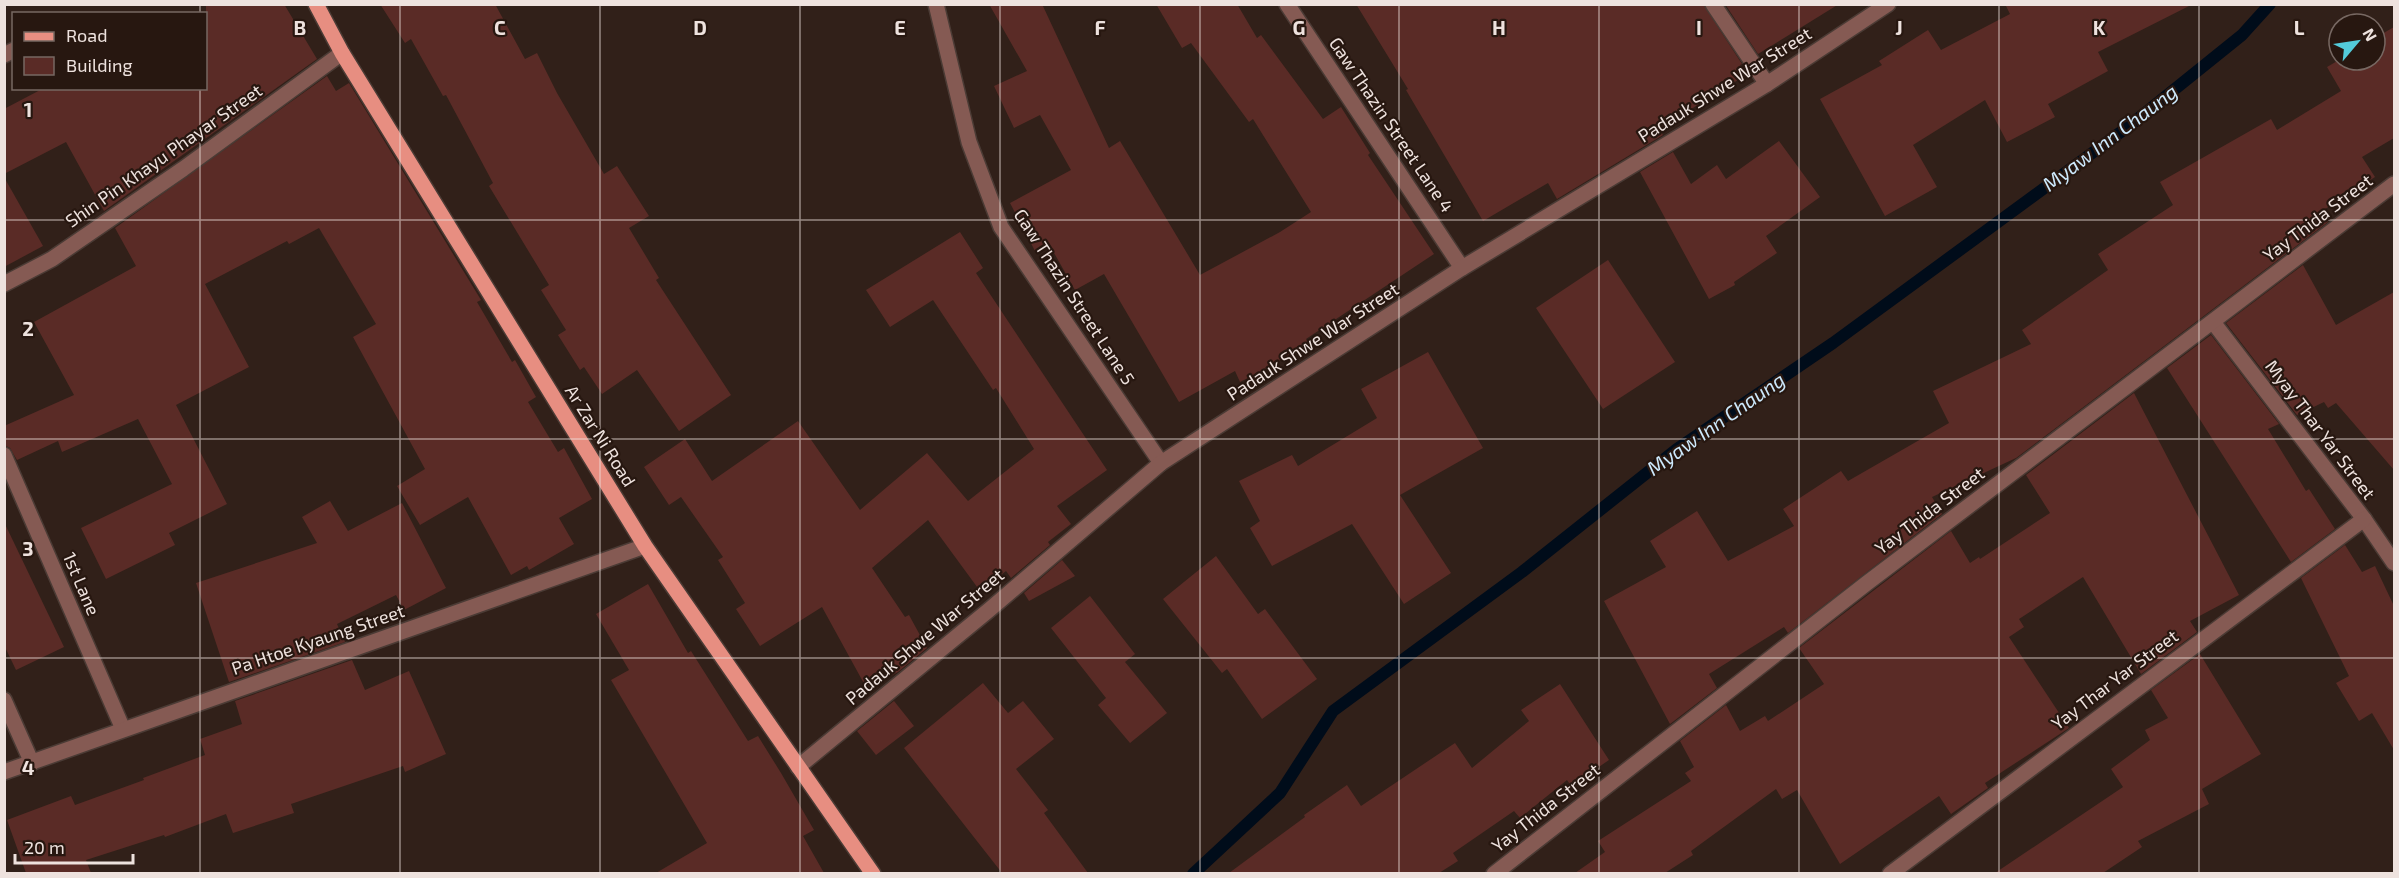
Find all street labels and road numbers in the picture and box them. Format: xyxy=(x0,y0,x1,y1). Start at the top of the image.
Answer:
street label: Padauk Shwe War Street xyxy=(1634,22,1815,147)
street label: Gaw Thazin Street Lane 4 xyxy=(1325,33,1459,216)
street label: Shin Pin Khayu Phayar Street xyxy=(61,79,266,232)
street label: Yay Thida Street xyxy=(2258,169,2377,266)
street label: Gaw Thazin Street Lane 5 xyxy=(1010,204,1140,388)
street label: Padauk Shwe War Street xyxy=(1222,277,1403,405)
street label: Myay Thar Yar Street xyxy=(2261,355,2381,504)
street label: Ar Zar Ni Road xyxy=(561,381,641,490)
street label: Yay Thida Street xyxy=(1870,462,1989,559)
street label: 1st Lane xyxy=(59,549,105,618)
street label: Padauk Shwe War Street xyxy=(841,563,1008,709)
street label: Pa Htoe Kyaung Street xyxy=(228,599,407,679)
street label: Yay Thar Yar Street xyxy=(2047,624,2182,734)
street label: Yay Thida Street xyxy=(1487,758,1604,856)

